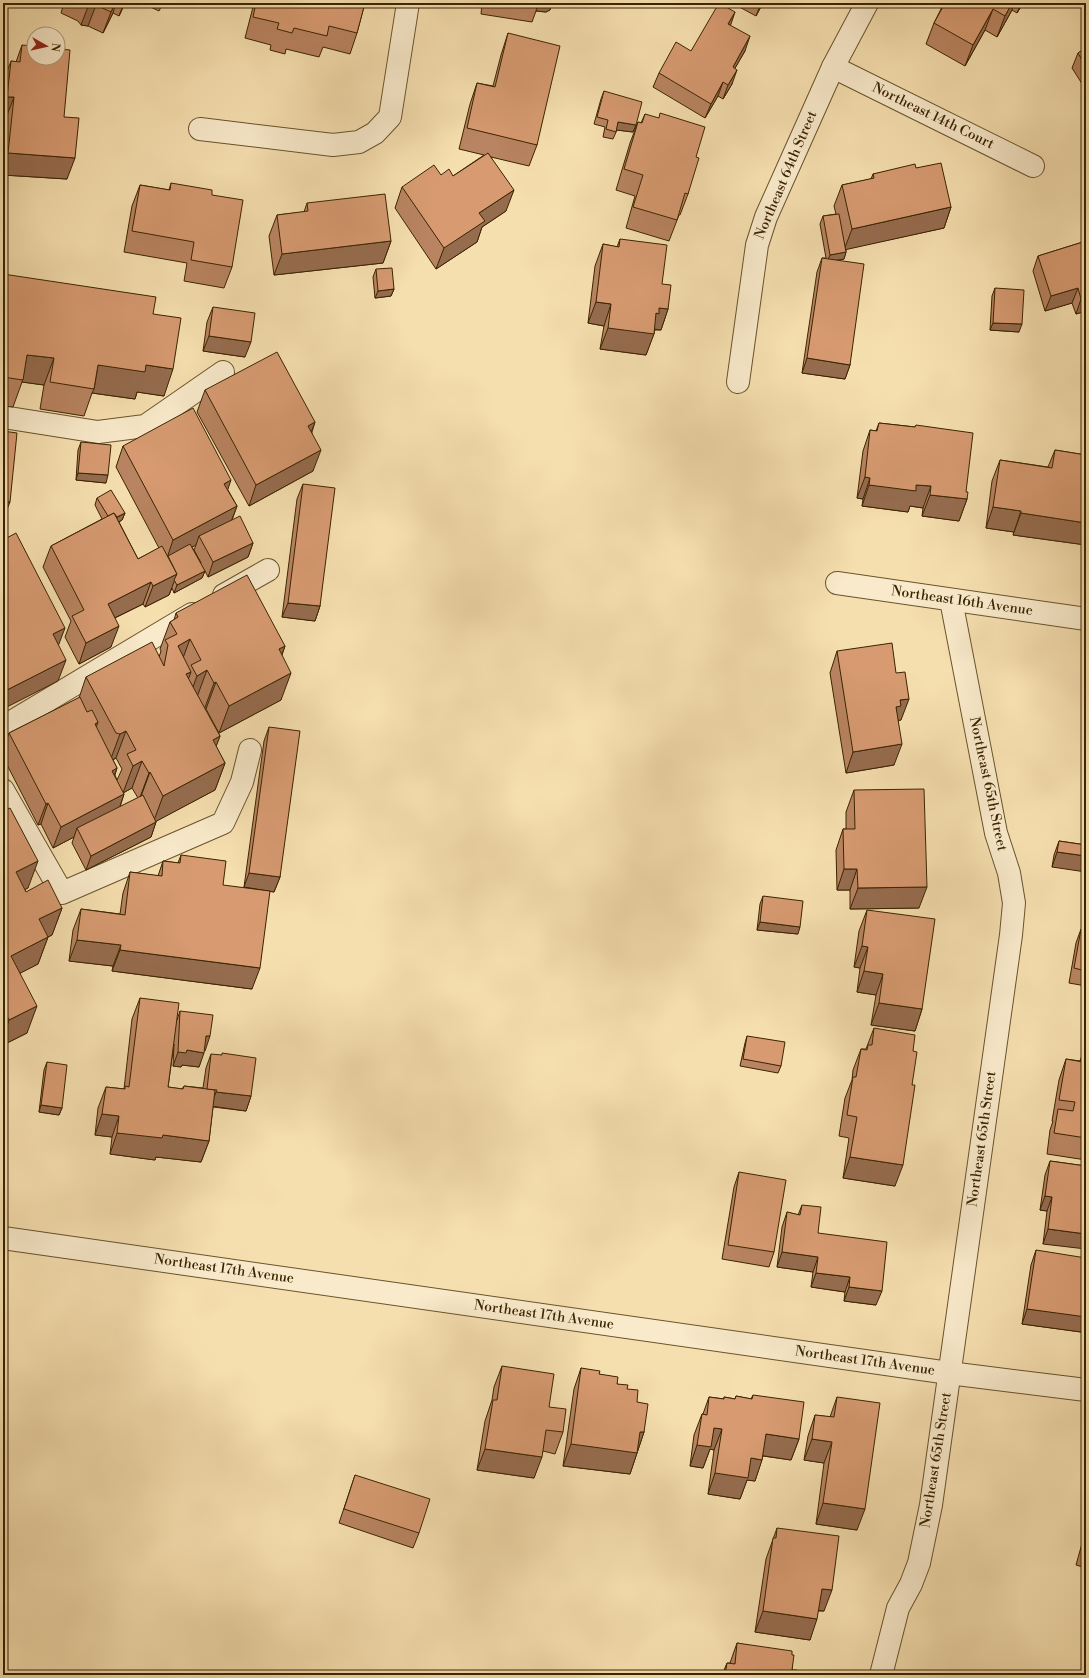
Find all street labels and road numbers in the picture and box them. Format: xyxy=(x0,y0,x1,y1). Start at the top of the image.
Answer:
street label: Northeast 14th Court xyxy=(869,79,997,153)
street label: Northeast 64th Street xyxy=(751,108,821,242)
street label: Northeast 16th Avenue xyxy=(890,582,1034,620)
street label: Northeast 65th Street xyxy=(965,715,1011,853)
street label: Northeast 65th Street xyxy=(964,1070,1000,1208)
street label: Northeast 17th Avenue xyxy=(153,1250,295,1288)
street label: Northeast 17th Avenue xyxy=(473,1296,615,1334)
street label: Northeast 17th Avenue xyxy=(794,1342,936,1380)
street label: Northeast 65th Street xyxy=(916,1391,956,1529)

